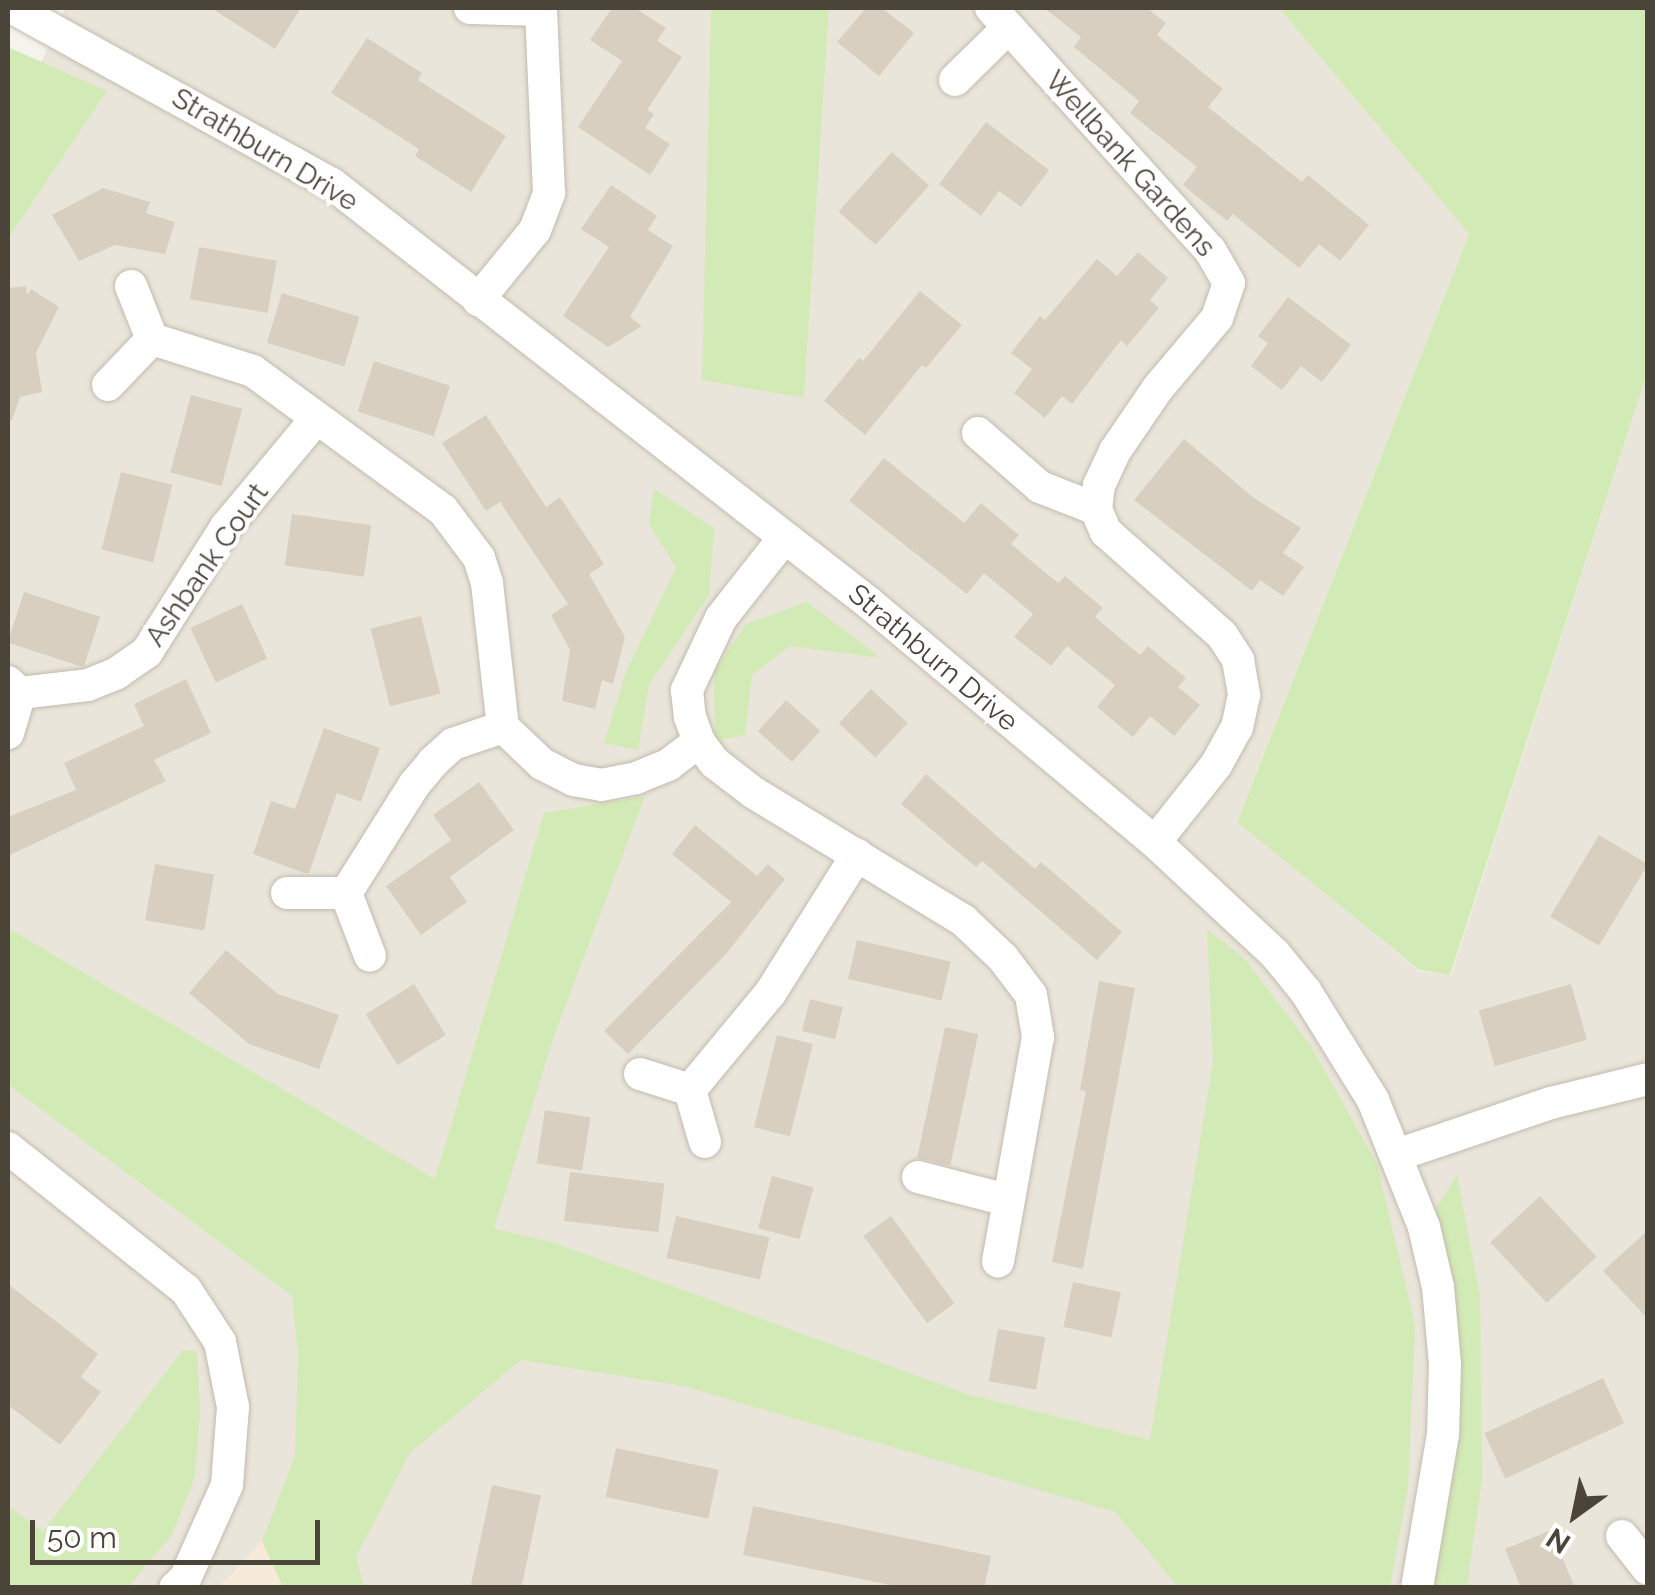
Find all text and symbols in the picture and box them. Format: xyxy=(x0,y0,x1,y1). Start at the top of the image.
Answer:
street label: Wellbank Gardens xyxy=(1038,64,1222,264)
street label: Strathburn Drive xyxy=(166,81,364,219)
street label: Ashbank Court xyxy=(138,477,276,653)
street label: Strathburn Drive xyxy=(841,577,1025,739)
north arrow xyxy=(1525,1465,1625,1565)
scale bar xyxy=(35,1500,325,1562)
text: 50 m xyxy=(47,1520,117,1555)
text: N xyxy=(1540,1521,1576,1560)

